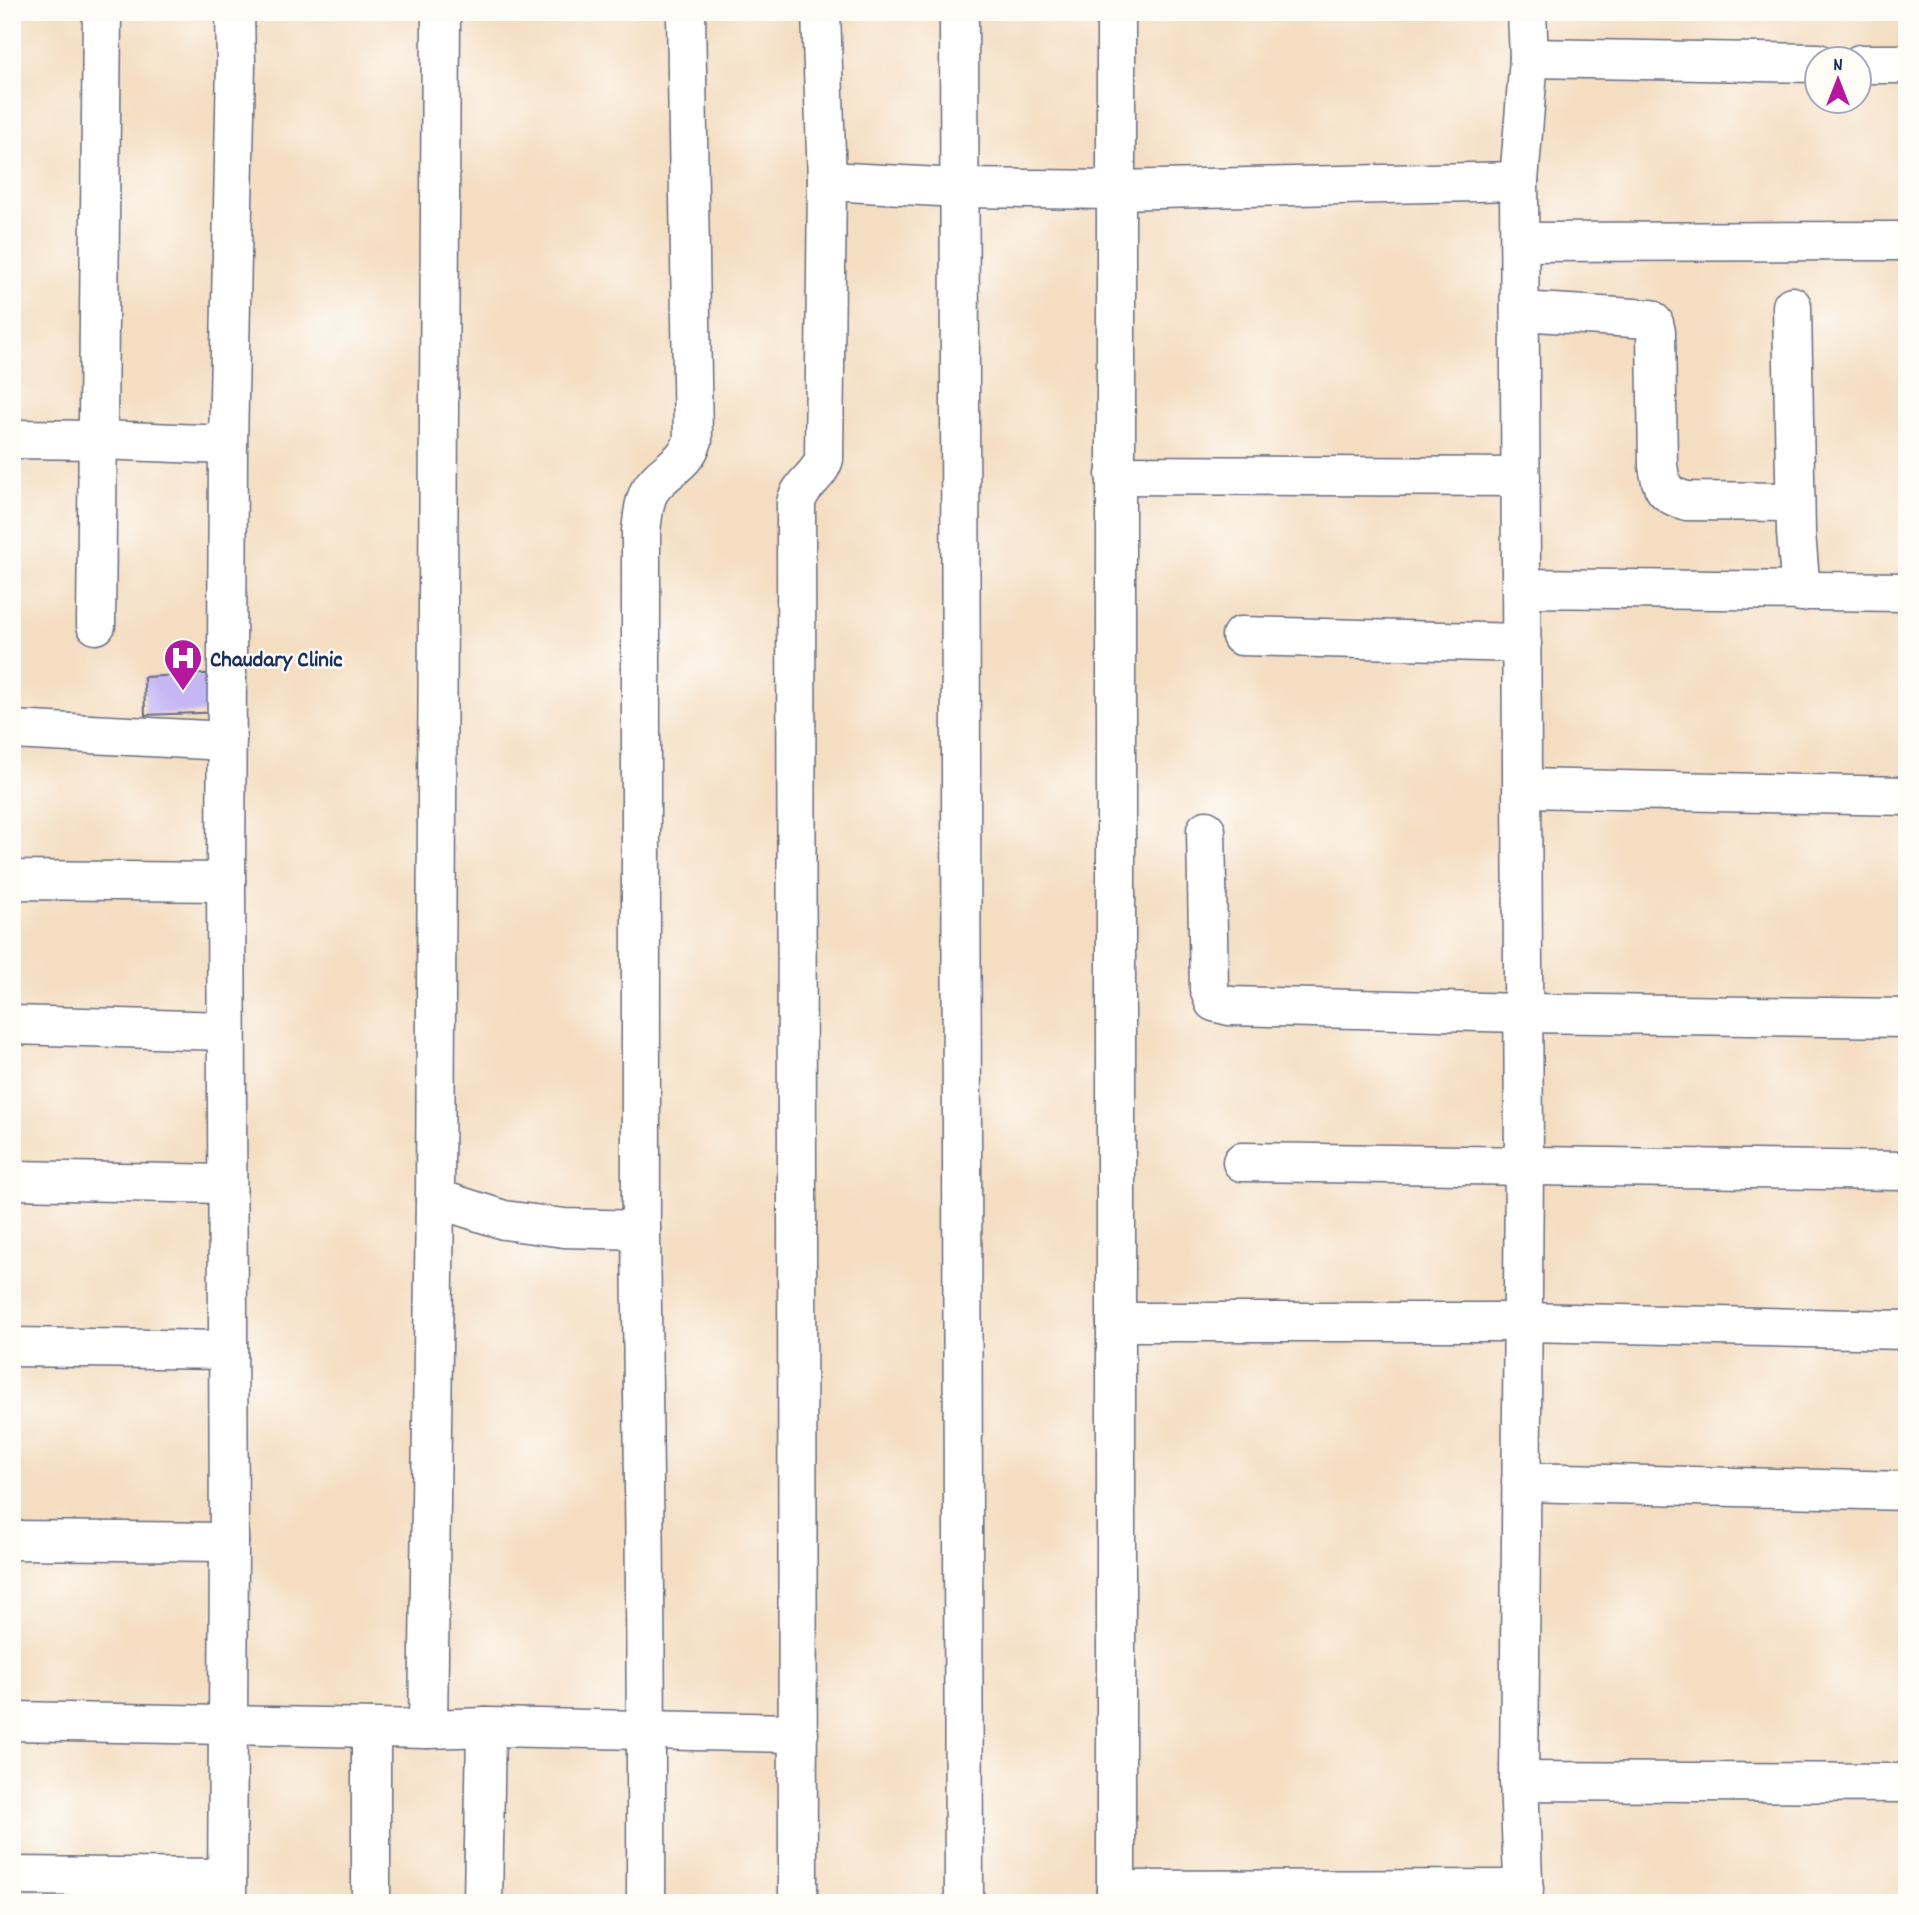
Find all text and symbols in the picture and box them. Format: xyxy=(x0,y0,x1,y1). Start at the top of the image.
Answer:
north arrow xyxy=(1804,46,1874,116)
text: N xyxy=(1833,53,1843,80)
hospital icon: Chaudary Clinic xyxy=(162,637,204,692)
place label: Chaudary Clinic xyxy=(210,645,342,678)

